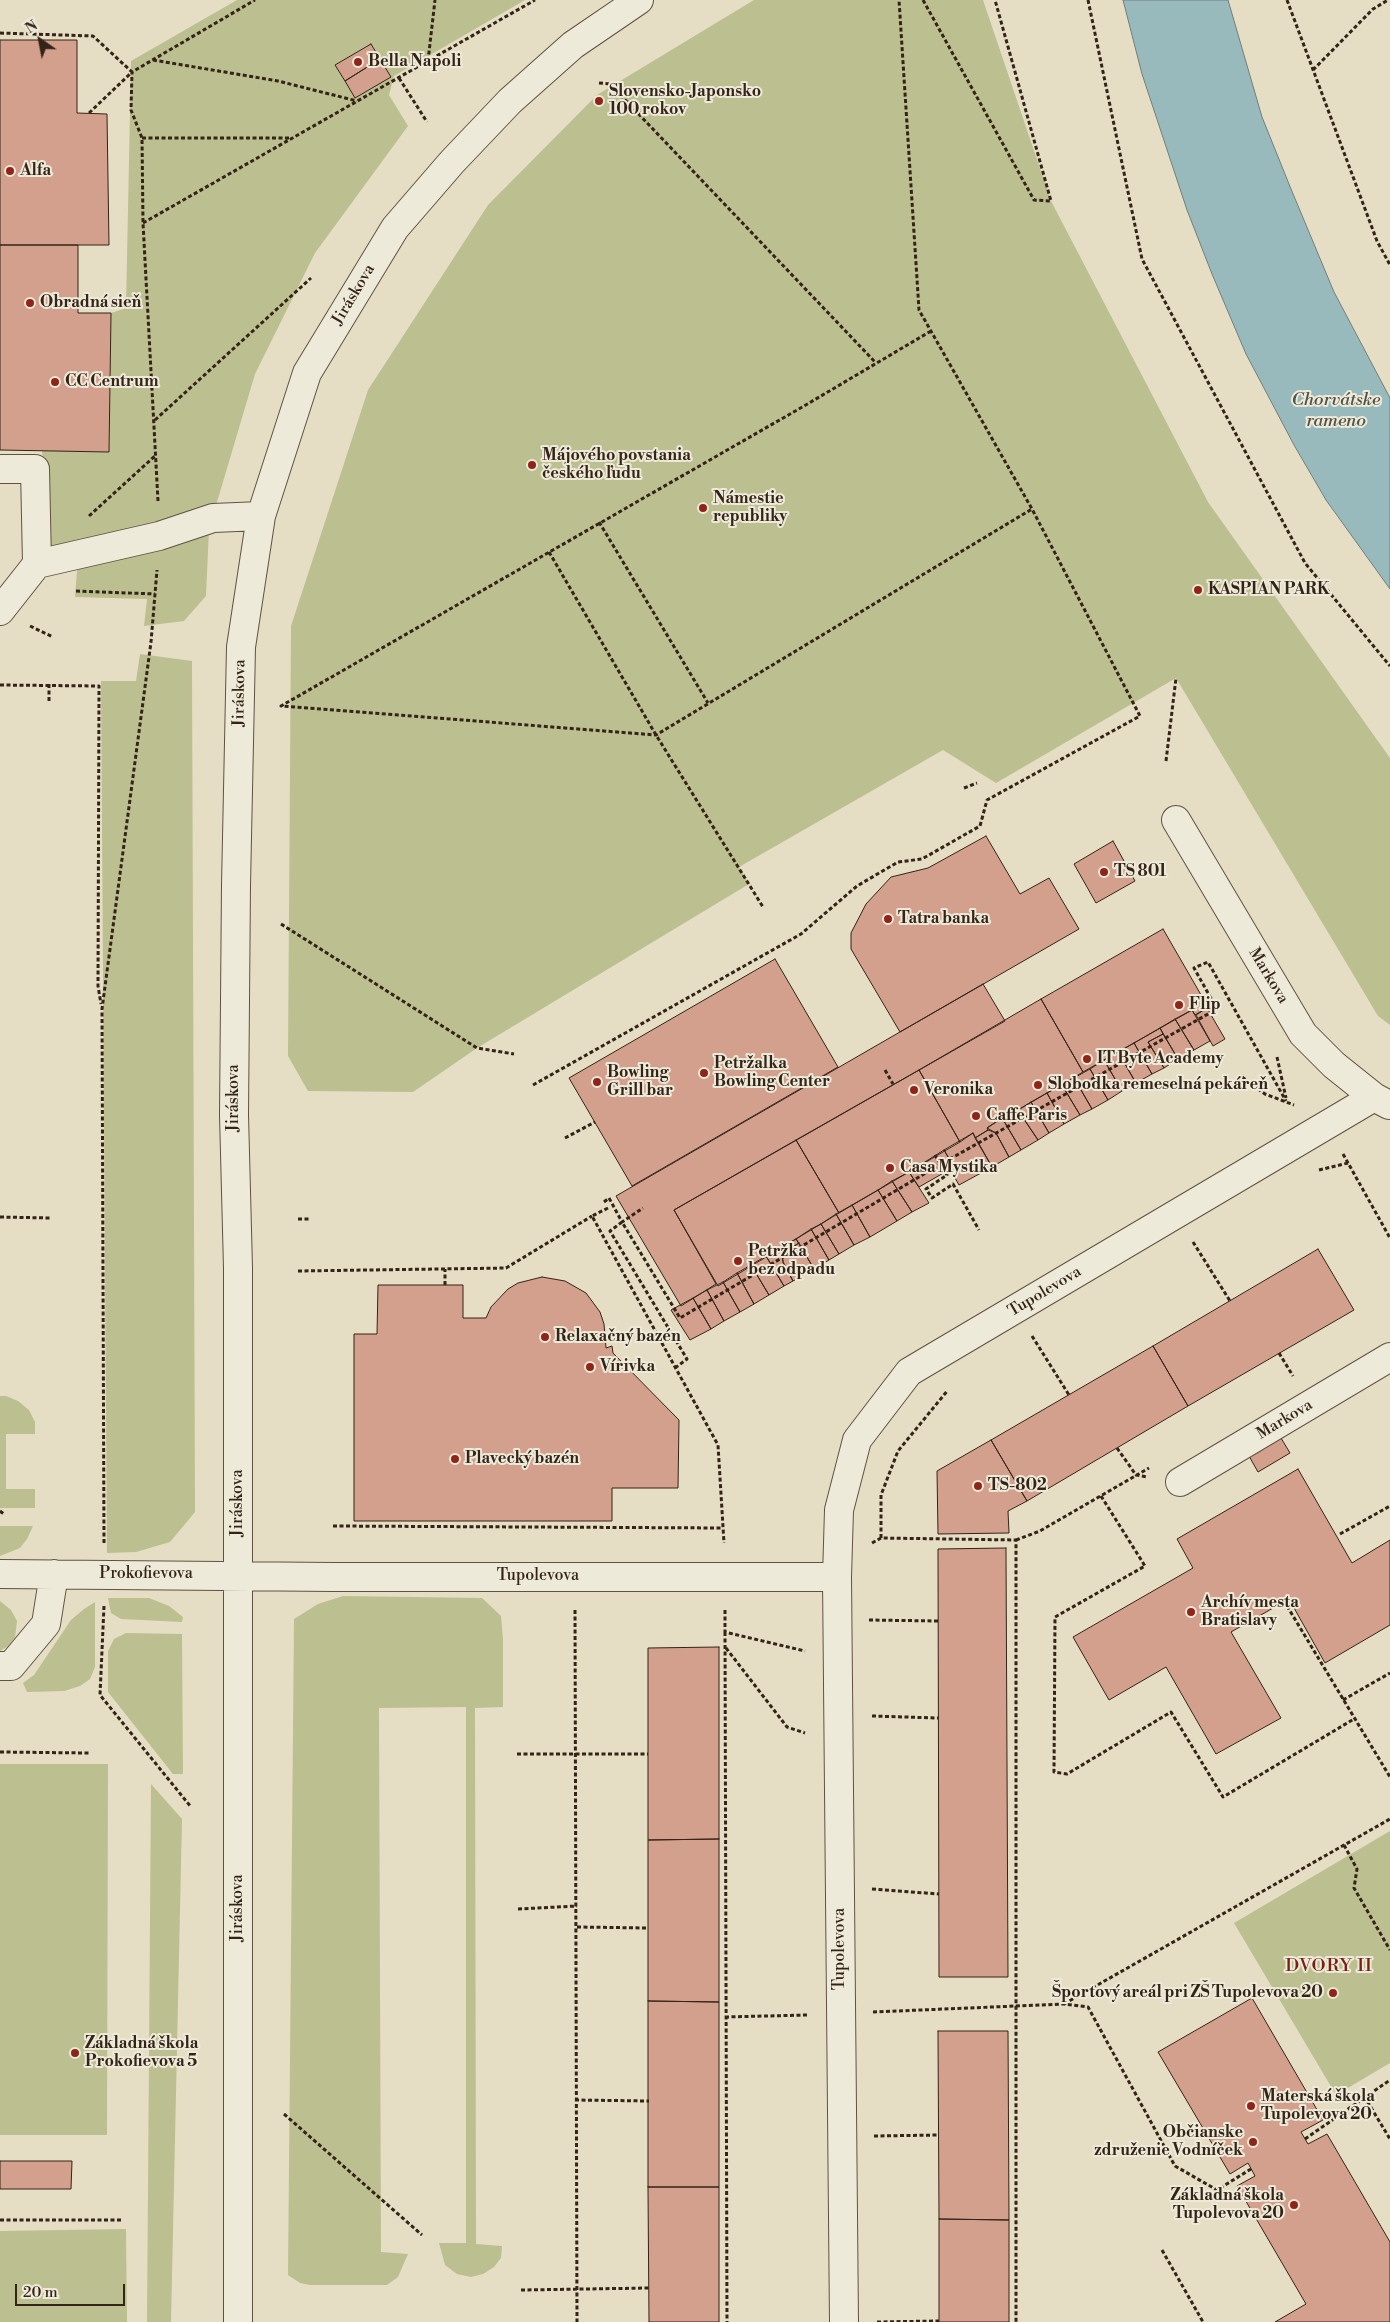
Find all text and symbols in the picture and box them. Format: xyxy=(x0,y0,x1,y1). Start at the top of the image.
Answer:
north arrow xyxy=(15,15,65,65)
text: N xyxy=(22,17,41,38)
place label: Bella Napoli xyxy=(368,52,461,72)
marker: Bella Napoli xyxy=(352,56,364,68)
place label: Slovensko-Japonsko 100 rokov xyxy=(609,82,761,120)
marker: Slovensko-Japonsko 100 rokov xyxy=(593,95,605,107)
place label: Alfa xyxy=(20,161,51,181)
marker: Alfa xyxy=(4,165,16,177)
street label: Jiráskova xyxy=(328,261,380,329)
place label: Obradná sieň xyxy=(40,293,141,313)
marker: Obradná sieň xyxy=(24,297,36,309)
place label: CC Centrum xyxy=(65,372,158,392)
marker: CC Centrum xyxy=(49,376,61,388)
water label: Chorvátske rameno xyxy=(1292,390,1380,432)
place label: Májového povstania českého ľudu xyxy=(542,446,691,484)
marker: Májového povstania českého ľudu xyxy=(526,459,538,471)
place label: Námestie republiky xyxy=(713,489,787,527)
marker: Námestie republiky xyxy=(697,502,709,514)
place label: KASPIAN PARK xyxy=(1208,580,1330,600)
marker: KASPIAN PARK xyxy=(1192,584,1204,596)
street label: Jiráskova xyxy=(230,659,250,727)
place label: TS 801 xyxy=(1114,862,1166,882)
marker: TS 801 xyxy=(1098,866,1110,878)
place label: Tatra banka xyxy=(898,909,989,929)
marker: Tatra banka xyxy=(882,913,894,925)
street label: Markova xyxy=(1244,945,1292,1007)
place label: Flip xyxy=(1189,995,1221,1015)
marker: Flip xyxy=(1173,999,1185,1011)
place label: IT Byte Academy xyxy=(1097,1049,1223,1069)
marker: IT Byte Academy xyxy=(1081,1053,1093,1065)
place label: Petržalka Bowling Center xyxy=(714,1054,830,1092)
place label: Bowling Grill bar xyxy=(607,1063,673,1101)
street label: Jiráskova xyxy=(224,1064,244,1132)
marker: Petržalka Bowling Center xyxy=(698,1067,710,1079)
place label: Slobodka remeselná pekáreň xyxy=(1048,1075,1268,1095)
marker: Bowling Grill bar xyxy=(591,1076,603,1088)
marker: Slobodka remeselná pekáreň xyxy=(1032,1079,1044,1091)
place label: Veronika xyxy=(924,1080,993,1100)
marker: Veronika xyxy=(908,1084,920,1096)
place label: Caffe Paris xyxy=(986,1106,1067,1126)
marker: Caffe Paris xyxy=(970,1110,982,1122)
place label: Casa Mystika xyxy=(900,1158,998,1178)
marker: Casa Mystika xyxy=(884,1162,896,1174)
place label: Petržka bez odpadu xyxy=(748,1242,835,1280)
marker: Petržka bez odpadu xyxy=(732,1255,744,1267)
street label: Tupolevova xyxy=(1005,1263,1085,1321)
place label: Relaxačný bazén xyxy=(555,1327,681,1347)
marker: Relaxačný bazén xyxy=(539,1331,551,1343)
place label: Vírivka xyxy=(600,1357,655,1377)
marker: Vírivka xyxy=(584,1361,596,1373)
street label: Markova xyxy=(1254,1396,1316,1444)
place label: Plavecký bazén xyxy=(465,1449,579,1469)
marker: Plavecký bazén xyxy=(449,1453,461,1465)
street label: Jiráskova xyxy=(228,1469,248,1537)
place label: TS-802 xyxy=(988,1476,1047,1496)
marker: TS-802 xyxy=(972,1480,984,1492)
street label: Prokofievova xyxy=(99,1564,193,1584)
street label: Tupolevova xyxy=(497,1566,579,1586)
place label: Archív mesta Bratislavy xyxy=(1201,1593,1299,1631)
marker: Archív mesta Bratislavy xyxy=(1185,1606,1197,1618)
street label: Jiráskova xyxy=(228,1874,248,1942)
street label: Tupolevova xyxy=(830,1908,850,1990)
district label: DVORY II xyxy=(1284,1956,1374,1978)
place label: Športový areál pri ZŠ Tupolevova 20 xyxy=(1052,1983,1323,2003)
marker: Športový areál pri ZŠ Tupolevova 20 xyxy=(1327,1987,1339,1999)
place label: Základná škola Prokofievova 5 xyxy=(85,2034,198,2072)
marker: Základná škola Prokofievova 5 xyxy=(69,2047,81,2059)
place label: Materská škola Tupolevova 20 xyxy=(1261,2087,1375,2125)
marker: Materská škola Tupolevova 20 xyxy=(1245,2100,1257,2112)
place label: Občianske združenie Vodníček xyxy=(1094,2123,1243,2161)
marker: Občianske združenie Vodníček xyxy=(1247,2136,1259,2148)
place label: Základná škola Tupolevova 20 xyxy=(1171,2186,1284,2224)
marker: Základná škola Tupolevova 20 xyxy=(1288,2199,1300,2211)
scale bar xyxy=(18,2274,128,2306)
text: 20 m xyxy=(23,2283,58,2302)

